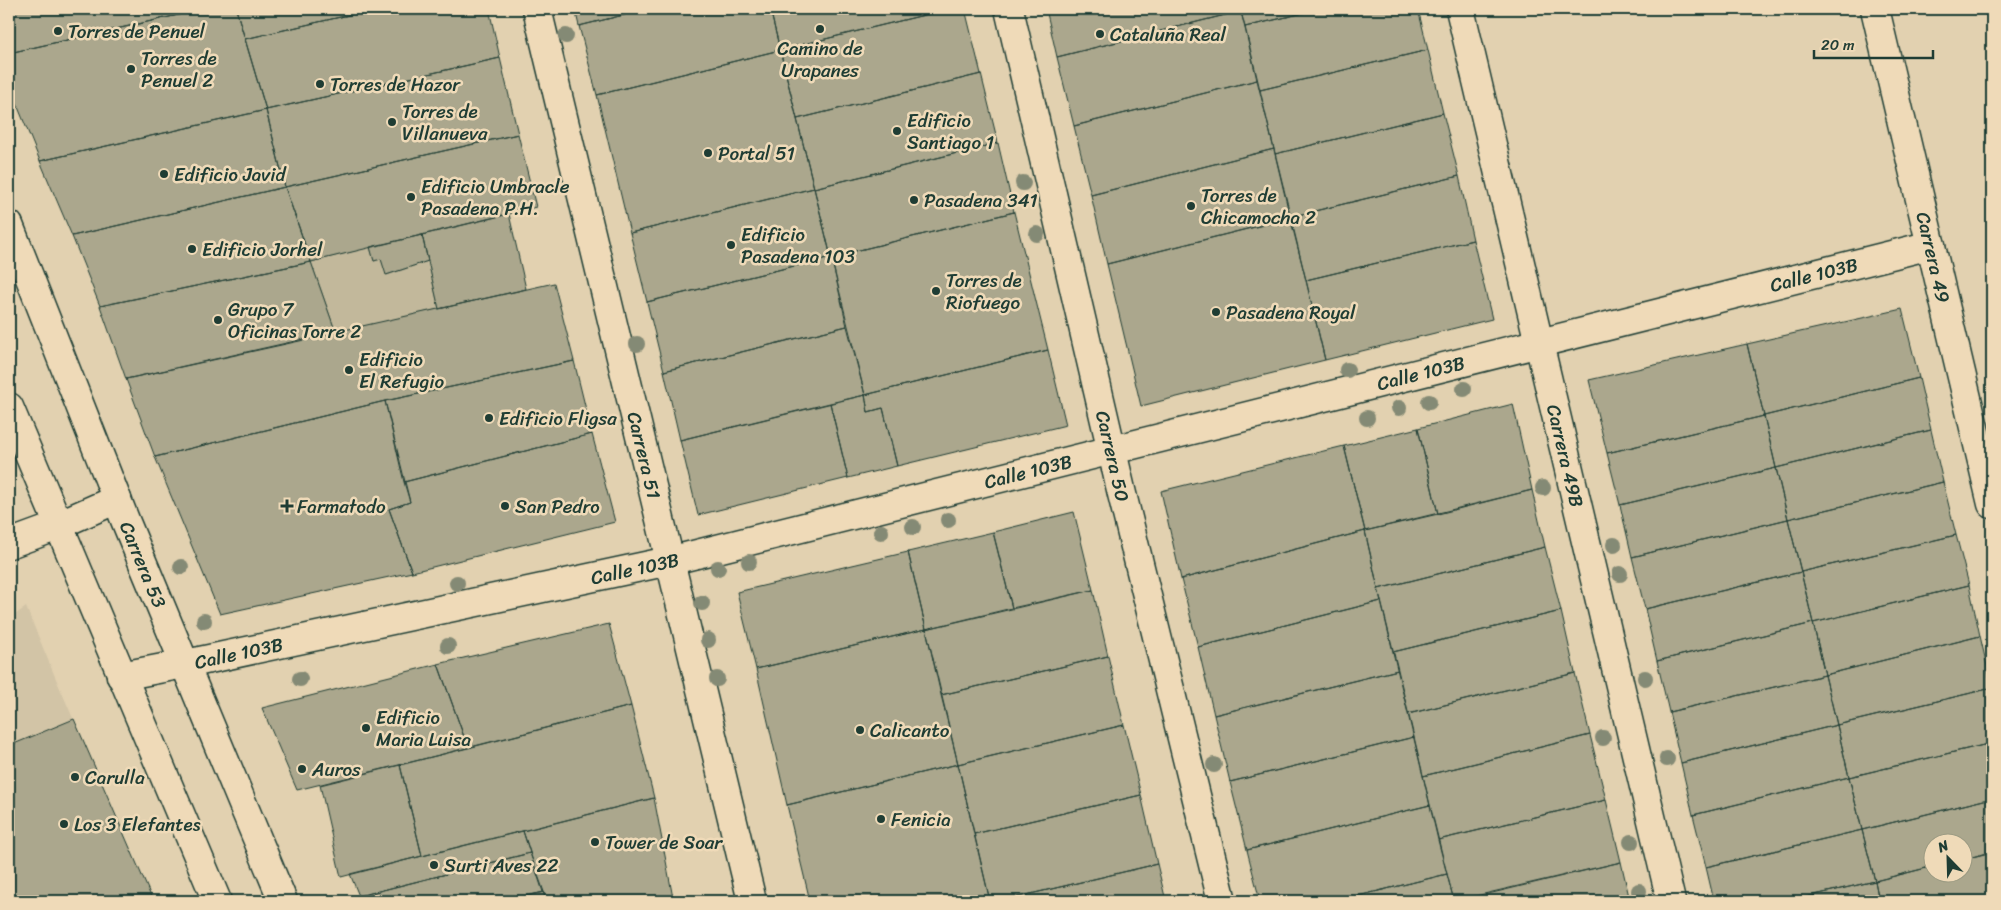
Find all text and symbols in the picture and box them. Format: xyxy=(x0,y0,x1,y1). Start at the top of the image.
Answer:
place label: Torres de Penuel xyxy=(68,15,206,48)
place label: Cataluña Real xyxy=(1110,18,1226,51)
marker: Camino de Urapanes xyxy=(814,23,826,35)
marker: Torres de Penuel xyxy=(52,25,64,37)
marker: Cataluña Real xyxy=(1094,28,1106,40)
scale bar xyxy=(1814,28,1932,60)
place label: Camino de Urapanes xyxy=(777,32,863,87)
text: 20 m xyxy=(1821,32,1855,58)
place label: Torres de Penuel 2 xyxy=(141,42,217,97)
marker: Torres de Penuel 2 xyxy=(125,63,137,75)
place label: Torres de Hazor xyxy=(330,68,461,101)
marker: Torres de Hazor xyxy=(314,78,326,90)
place label: Torres de Villanueva xyxy=(402,95,488,150)
place label: Edificio Santiago 1 xyxy=(907,104,994,159)
marker: Torres de Villanueva xyxy=(386,116,398,128)
marker: Edificio Santiago 1 xyxy=(891,125,903,137)
place label: Portal 51 xyxy=(718,137,795,170)
marker: Portal 51 xyxy=(702,147,714,159)
place label: Edificio Javid xyxy=(174,158,287,191)
marker: Edificio Javid xyxy=(158,168,170,180)
place label: Edificio Umbracle Pasadena P.H. xyxy=(421,170,570,225)
place label: Torres de Chicamocha 2 xyxy=(1201,179,1316,234)
place label: Pasadena 341 xyxy=(924,184,1038,217)
marker: Edificio Umbracle Pasadena P.H. xyxy=(405,191,417,203)
marker: Pasadena 341 xyxy=(908,194,920,206)
marker: Torres de Chicamocha 2 xyxy=(1185,200,1197,212)
street label: Carrera 49 xyxy=(1907,208,1960,306)
place label: Edificio Pasadena 103 xyxy=(741,218,855,273)
place label: Edificio Jorhel xyxy=(202,233,323,266)
marker: Edificio Pasadena 103 xyxy=(725,239,737,251)
marker: Edificio Jorhel xyxy=(186,243,198,255)
street label: Calle 103B xyxy=(1766,247,1861,301)
place label: Torres de Riofuego xyxy=(946,264,1022,319)
marker: Torres de Riofuego xyxy=(930,285,942,297)
place label: Grupo 7 Oficinas Torre 2 xyxy=(228,293,361,348)
place label: Pasadena Royal xyxy=(1226,296,1356,329)
marker: Pasadena Royal xyxy=(1210,306,1222,318)
marker: Grupo 7 Oficinas Torre 2 xyxy=(212,314,224,326)
place label: Edificio El Refugio xyxy=(359,343,444,398)
street label: Calle 103B xyxy=(1373,346,1468,400)
marker: Edificio El Refugio xyxy=(343,364,355,376)
street label: Carrera 49B xyxy=(1538,401,1594,510)
place label: Edificio Fligsa xyxy=(499,402,617,435)
street label: Carrera 50 xyxy=(1087,407,1140,505)
street label: Carrera 51 xyxy=(618,408,671,502)
marker: Edificio Fligsa xyxy=(483,412,495,424)
street label: Calle 103B xyxy=(981,444,1075,498)
place label: Farmatodo xyxy=(297,490,386,523)
place label: San Pedro xyxy=(515,490,600,523)
marker: Farmatodo xyxy=(281,500,293,512)
marker: San Pedro xyxy=(499,500,511,512)
street label: Carrera 53 xyxy=(111,516,176,613)
street label: Calle 103B xyxy=(588,543,683,594)
street label: Calle 103B xyxy=(191,627,286,678)
place label: Edificio Maria Luisa xyxy=(376,701,472,756)
place label: Calicanto xyxy=(870,714,950,747)
marker: Edificio Maria Luisa xyxy=(360,722,372,734)
marker: Calicanto xyxy=(854,724,866,736)
place label: Auros xyxy=(311,753,361,786)
place label: Carulla xyxy=(85,761,145,794)
marker: Auros xyxy=(296,763,308,775)
marker: Carulla xyxy=(69,771,81,783)
place label: Fenicia xyxy=(891,803,951,836)
place label: Los 3 Elefantes xyxy=(74,808,201,841)
marker: Fenicia xyxy=(875,813,887,825)
marker: Los 3 Elefantes xyxy=(58,818,70,830)
place label: Tower de Soar xyxy=(605,826,723,859)
north arrow xyxy=(1924,832,1974,882)
text: N xyxy=(1933,833,1953,860)
marker: Tower de Soar xyxy=(589,836,601,848)
place label: Surti Aves 22 xyxy=(444,849,558,882)
marker: Surti Aves 22 xyxy=(428,859,440,871)

